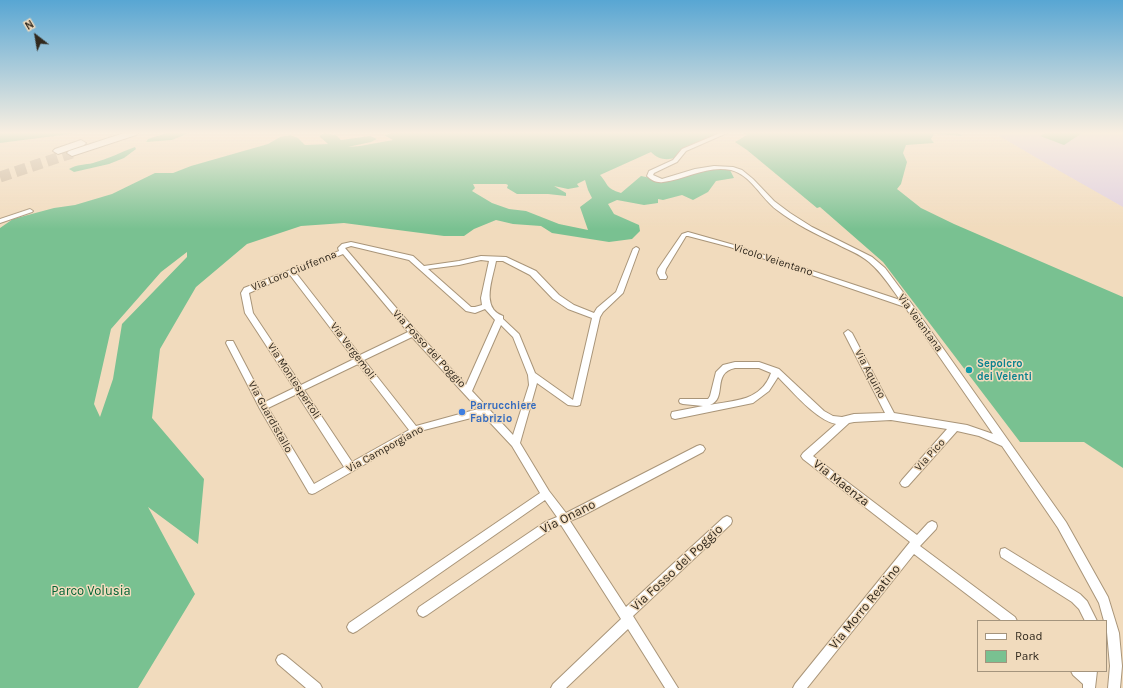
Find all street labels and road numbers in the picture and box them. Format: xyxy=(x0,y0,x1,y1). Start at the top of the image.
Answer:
street label: Vicolo Veientano xyxy=(732,241,814,279)
street label: Via Loro Ciuffenna xyxy=(249,248,339,294)
street label: Via Veientana xyxy=(895,292,945,354)
street label: Via Fosso del Poggio xyxy=(390,307,468,391)
street label: Via Vergemoli xyxy=(327,320,379,382)
street label: Via Montespertoli xyxy=(264,340,324,422)
street label: Via Aquino xyxy=(852,347,888,401)
street label: Via Guardistallo xyxy=(245,379,295,455)
street label: Via Camporgiano xyxy=(344,422,426,476)
street label: Via Pico xyxy=(912,436,948,474)
street label: Via Maenza xyxy=(810,456,872,510)
street label: Via Onano xyxy=(538,496,598,538)
street label: Via Fosso del Poggio xyxy=(628,521,726,615)
street label: Via Morro Reatino xyxy=(826,561,904,653)

